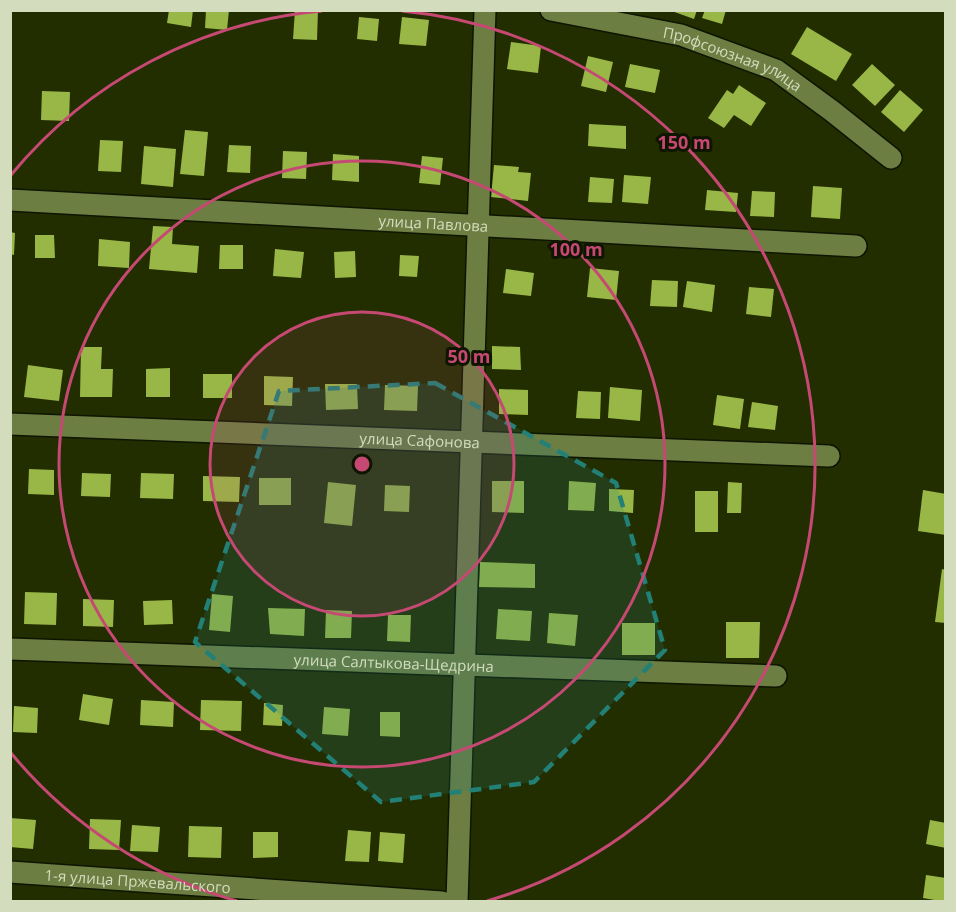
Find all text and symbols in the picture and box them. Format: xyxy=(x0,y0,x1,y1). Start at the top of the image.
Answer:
street label: Профсоюзная улица xyxy=(661,22,806,96)
text: 150 m xyxy=(657,130,711,154)
street label: улица Павлова xyxy=(378,210,489,236)
text: 100 m xyxy=(549,237,603,261)
text: 50 m xyxy=(448,344,490,368)
street label: улица Сафонова xyxy=(359,428,480,452)
centre of rings xyxy=(352,454,372,474)
street label: улица Салтыкова-Щедрина xyxy=(293,649,494,676)
street label: 1-я улица Пржевальского xyxy=(44,864,231,897)

